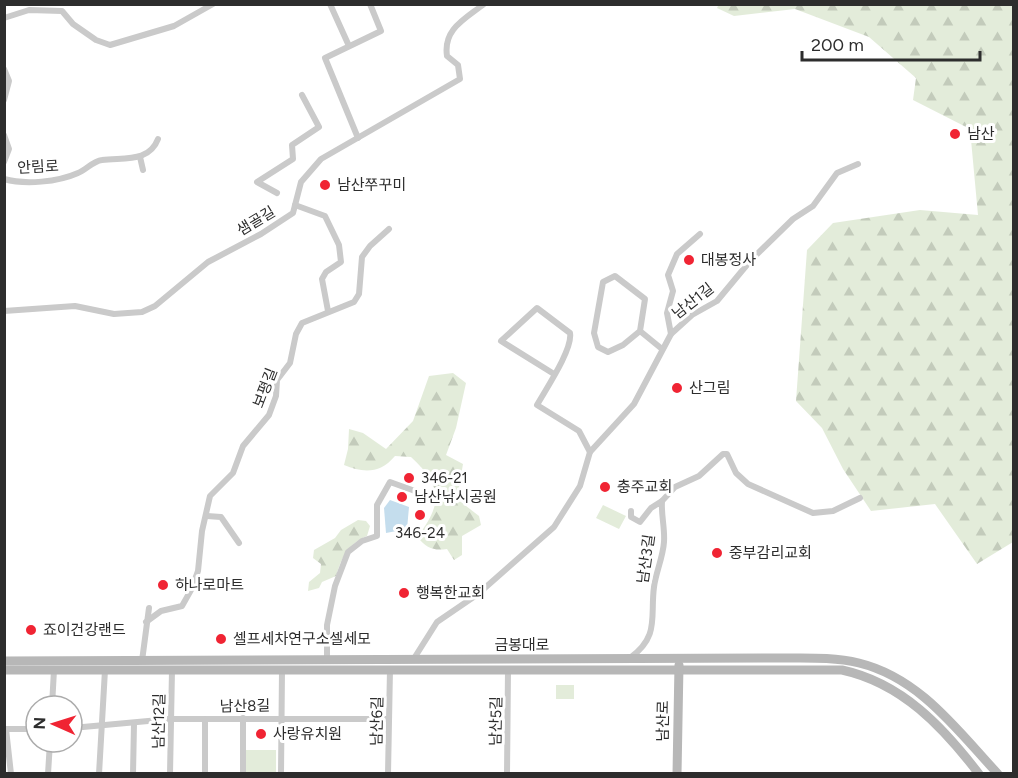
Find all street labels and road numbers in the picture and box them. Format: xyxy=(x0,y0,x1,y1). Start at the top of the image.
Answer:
street label: 안림로 xyxy=(17,157,59,177)
street label: 샘골길 xyxy=(234,203,278,239)
street label: 남산1길 xyxy=(669,279,717,323)
street label: 보평길 xyxy=(249,365,281,411)
street label: 남산3길 xyxy=(634,533,658,585)
street label: 금봉대로 xyxy=(494,636,550,654)
street label: 남산12길 xyxy=(150,693,168,749)
street label: 남산6길 xyxy=(368,696,386,746)
street label: 남산5길 xyxy=(487,696,505,746)
street label: 남산8길 xyxy=(220,697,270,715)
street label: 남산로 xyxy=(654,700,672,742)

